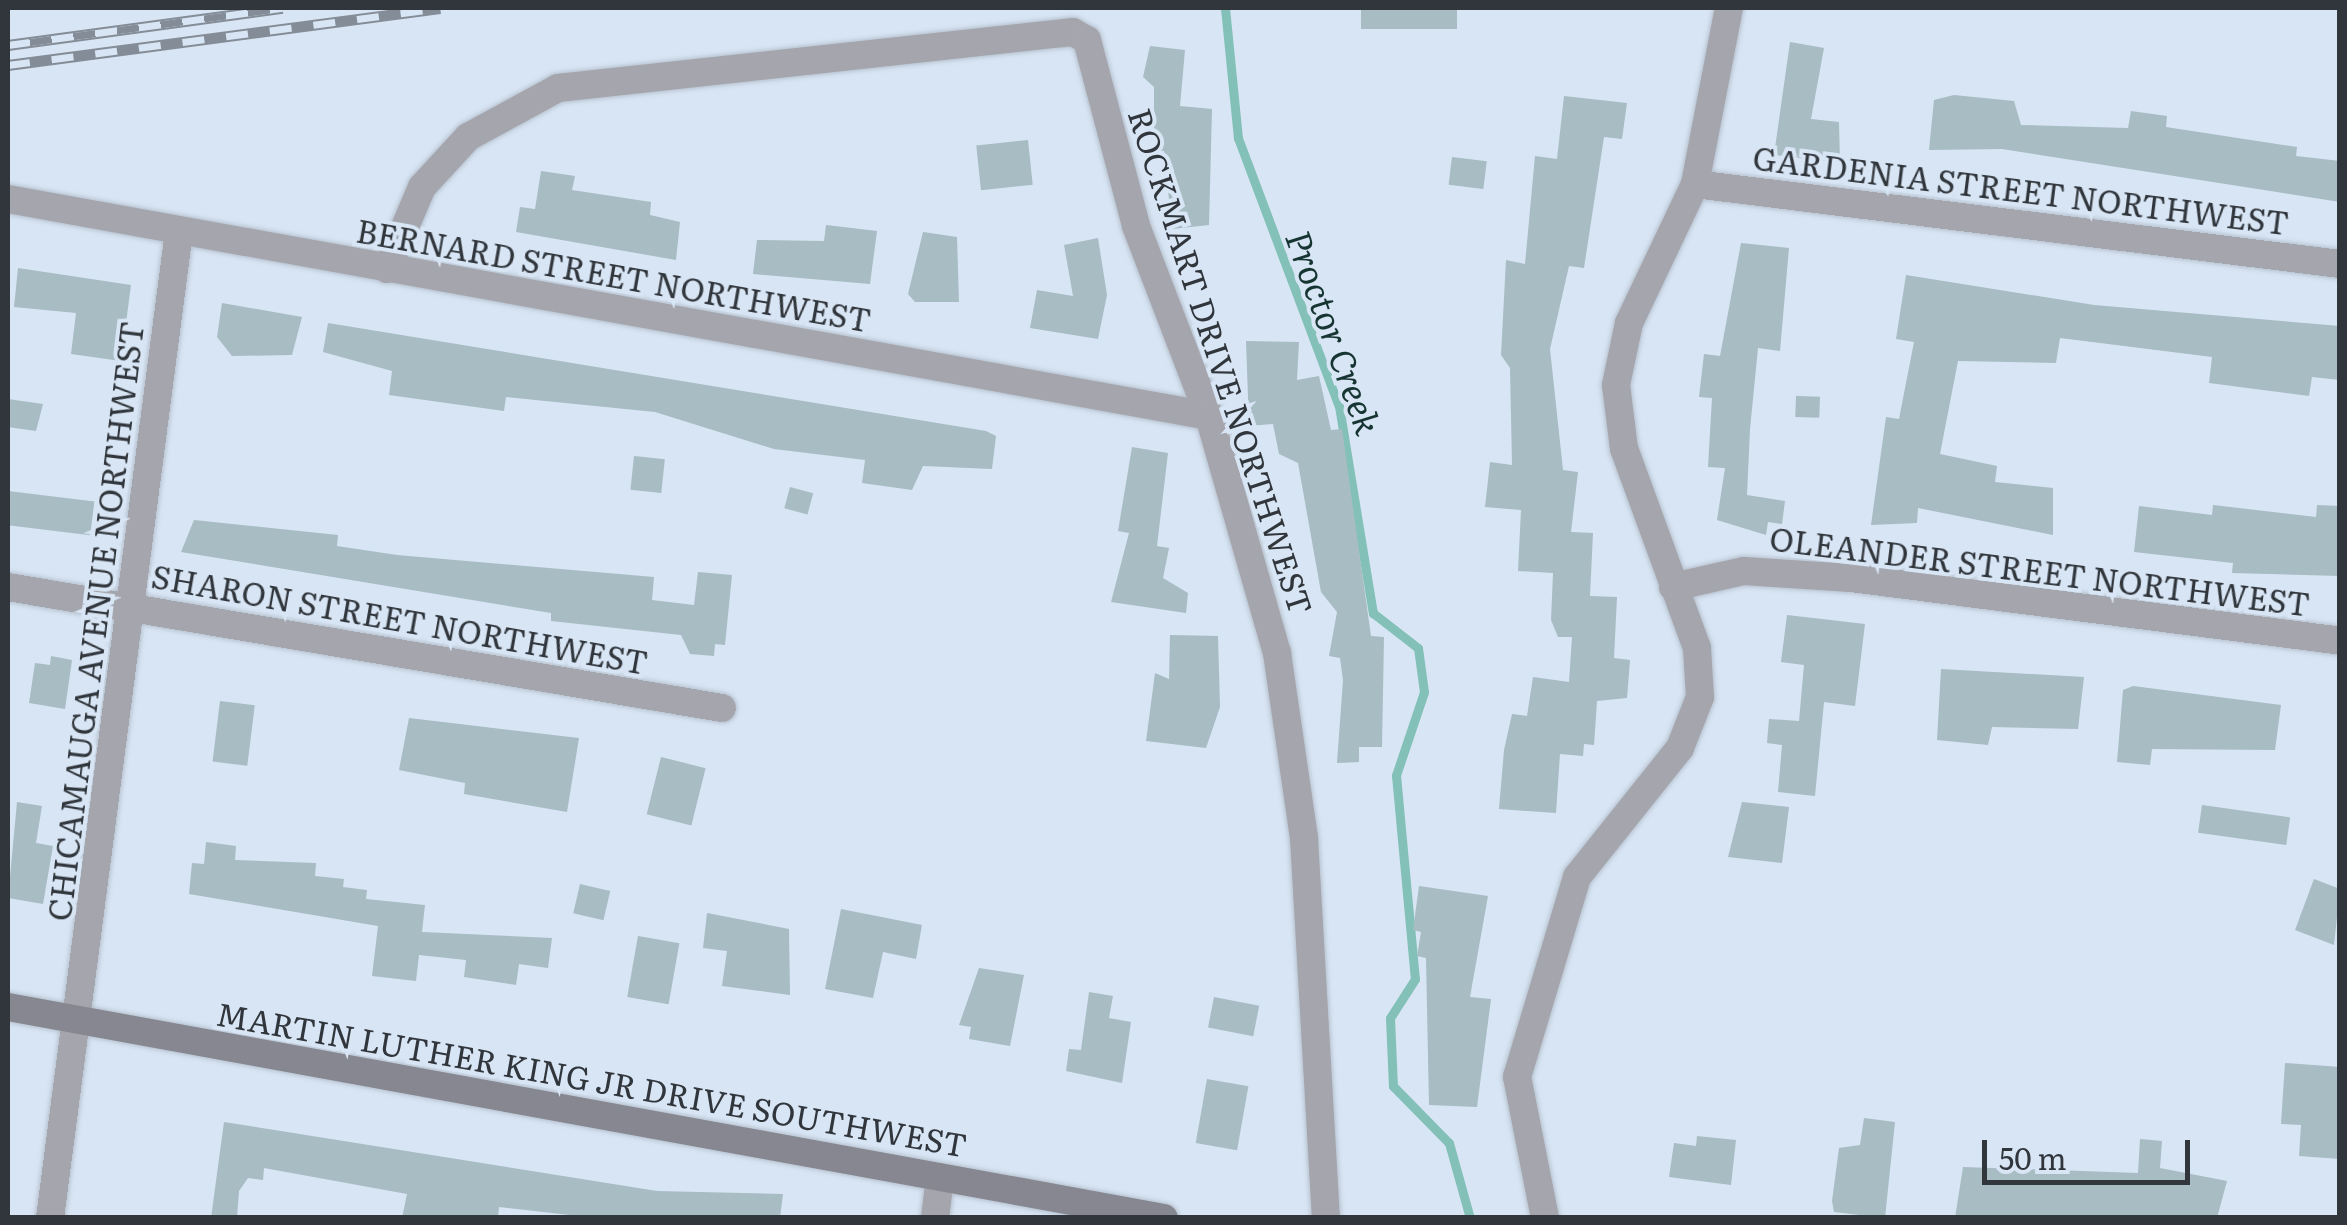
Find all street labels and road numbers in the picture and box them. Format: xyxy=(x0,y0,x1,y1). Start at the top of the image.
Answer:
street label: ROCKMART DRIVE NORTHWEST xyxy=(1122,103,1322,619)
street label: GARDENIA STREET NORTHWEST xyxy=(1751,137,2291,241)
street label: BERNARD STREET NORTHWEST xyxy=(354,210,874,338)
street label: CHICAMAUGA AVENUE NORTHWEST xyxy=(38,319,150,923)
street label: OLEANDER STREET NORTHWEST xyxy=(1768,518,2312,622)
street label: SHARON STREET NORTHWEST xyxy=(149,555,651,681)
street label: MARTIN LUTHER KING JR DRIVE SOUTHWEST xyxy=(214,993,970,1163)

